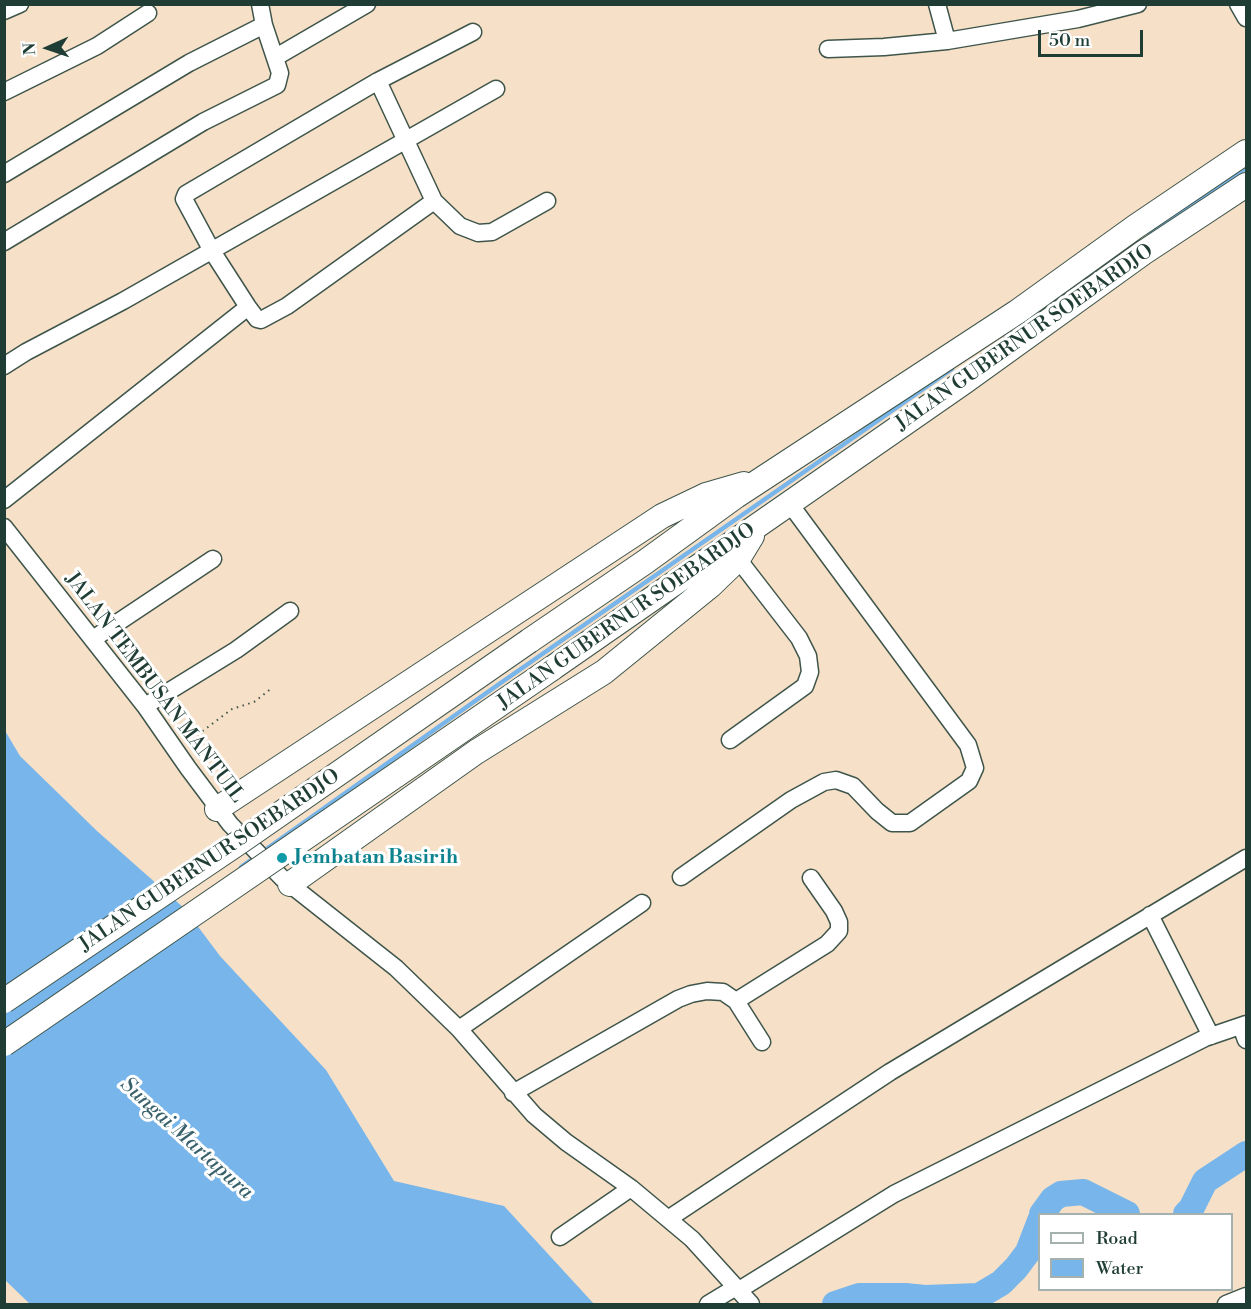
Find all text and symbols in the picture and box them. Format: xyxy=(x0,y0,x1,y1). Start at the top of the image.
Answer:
north arrow xyxy=(18,18,78,78)
scale bar xyxy=(1041,18,1146,56)
text: 50 m xyxy=(1049,29,1090,52)
text: N xyxy=(20,42,40,56)
street label: JALAN GUBERNUR SOEBARDJO xyxy=(891,240,1159,436)
street label: JALAN GUBERNUR SOEBARDJO xyxy=(493,519,761,715)
street label: JALAN TEMBUSAN MANTUIL xyxy=(59,568,249,808)
street label: JALAN GUBERNUR SOEBARDJO xyxy=(75,765,345,957)
place label: Jembatan Basirih xyxy=(294,846,458,870)
marker: Jembatan Basirih xyxy=(275,851,289,865)
water label: Sungai Martapura xyxy=(114,1073,258,1205)
legend xyxy=(1038,1213,1233,1291)
text: Road xyxy=(1096,1227,1138,1250)
text: Water xyxy=(1096,1257,1143,1280)

